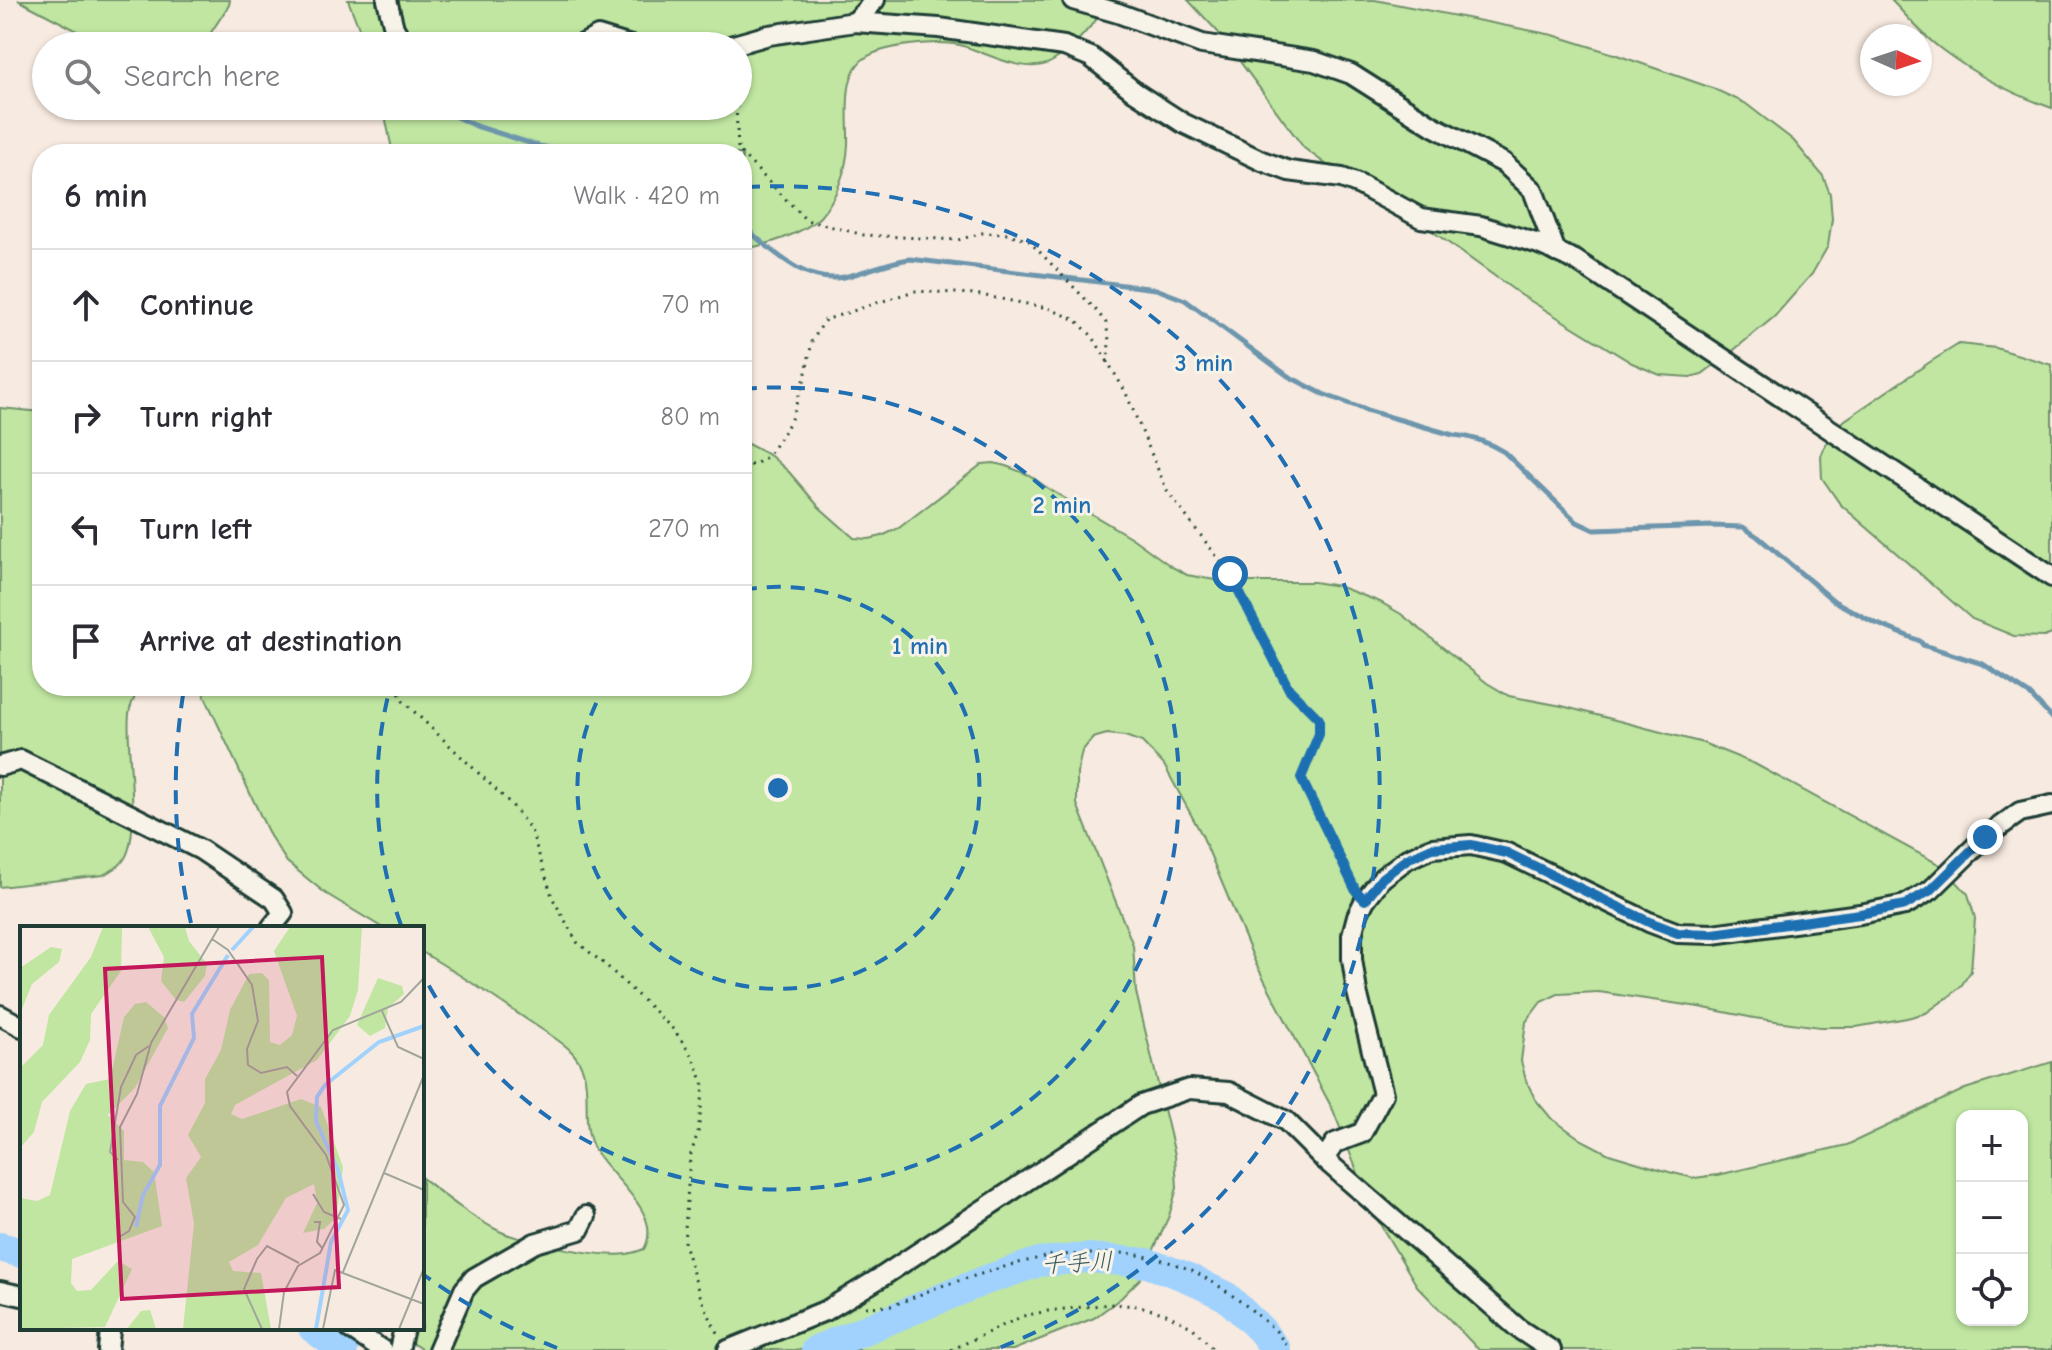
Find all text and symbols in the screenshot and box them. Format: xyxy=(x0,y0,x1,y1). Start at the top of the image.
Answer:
north arrow xyxy=(1860,24,1932,96)
search box xyxy=(32,32,752,120)
icon: search xyxy=(60,54,104,98)
text: Search here xyxy=(124,59,280,94)
text: 6 min xyxy=(64,176,148,216)
text: Walk · 420 m xyxy=(573,181,720,211)
icon: ahead xyxy=(64,283,108,327)
text: Continue xyxy=(140,288,254,323)
text: 70 m xyxy=(662,290,720,320)
text: 3 min xyxy=(1175,349,1233,377)
icon: right xyxy=(64,395,108,439)
text: Turn right xyxy=(140,400,272,435)
text: 80 m xyxy=(661,402,720,432)
text: 2 min xyxy=(1033,491,1091,519)
icon: left xyxy=(64,507,108,551)
text: Turn left xyxy=(140,512,252,547)
text: 270 m xyxy=(648,514,720,544)
route start xyxy=(1212,556,1248,592)
icon: arrive xyxy=(64,619,108,663)
text: Arrive at destination xyxy=(140,624,402,659)
text: 1 min xyxy=(892,632,948,660)
centre of rings xyxy=(764,774,792,802)
route end xyxy=(1967,819,2003,855)
inset map xyxy=(20,926,424,1330)
map controls xyxy=(1956,1110,2028,1326)
button: + xyxy=(1956,1110,2028,1182)
button: − xyxy=(1956,1182,2028,1254)
water label: 千手川 xyxy=(1040,1247,1114,1279)
button: locate xyxy=(1956,1254,2028,1326)

